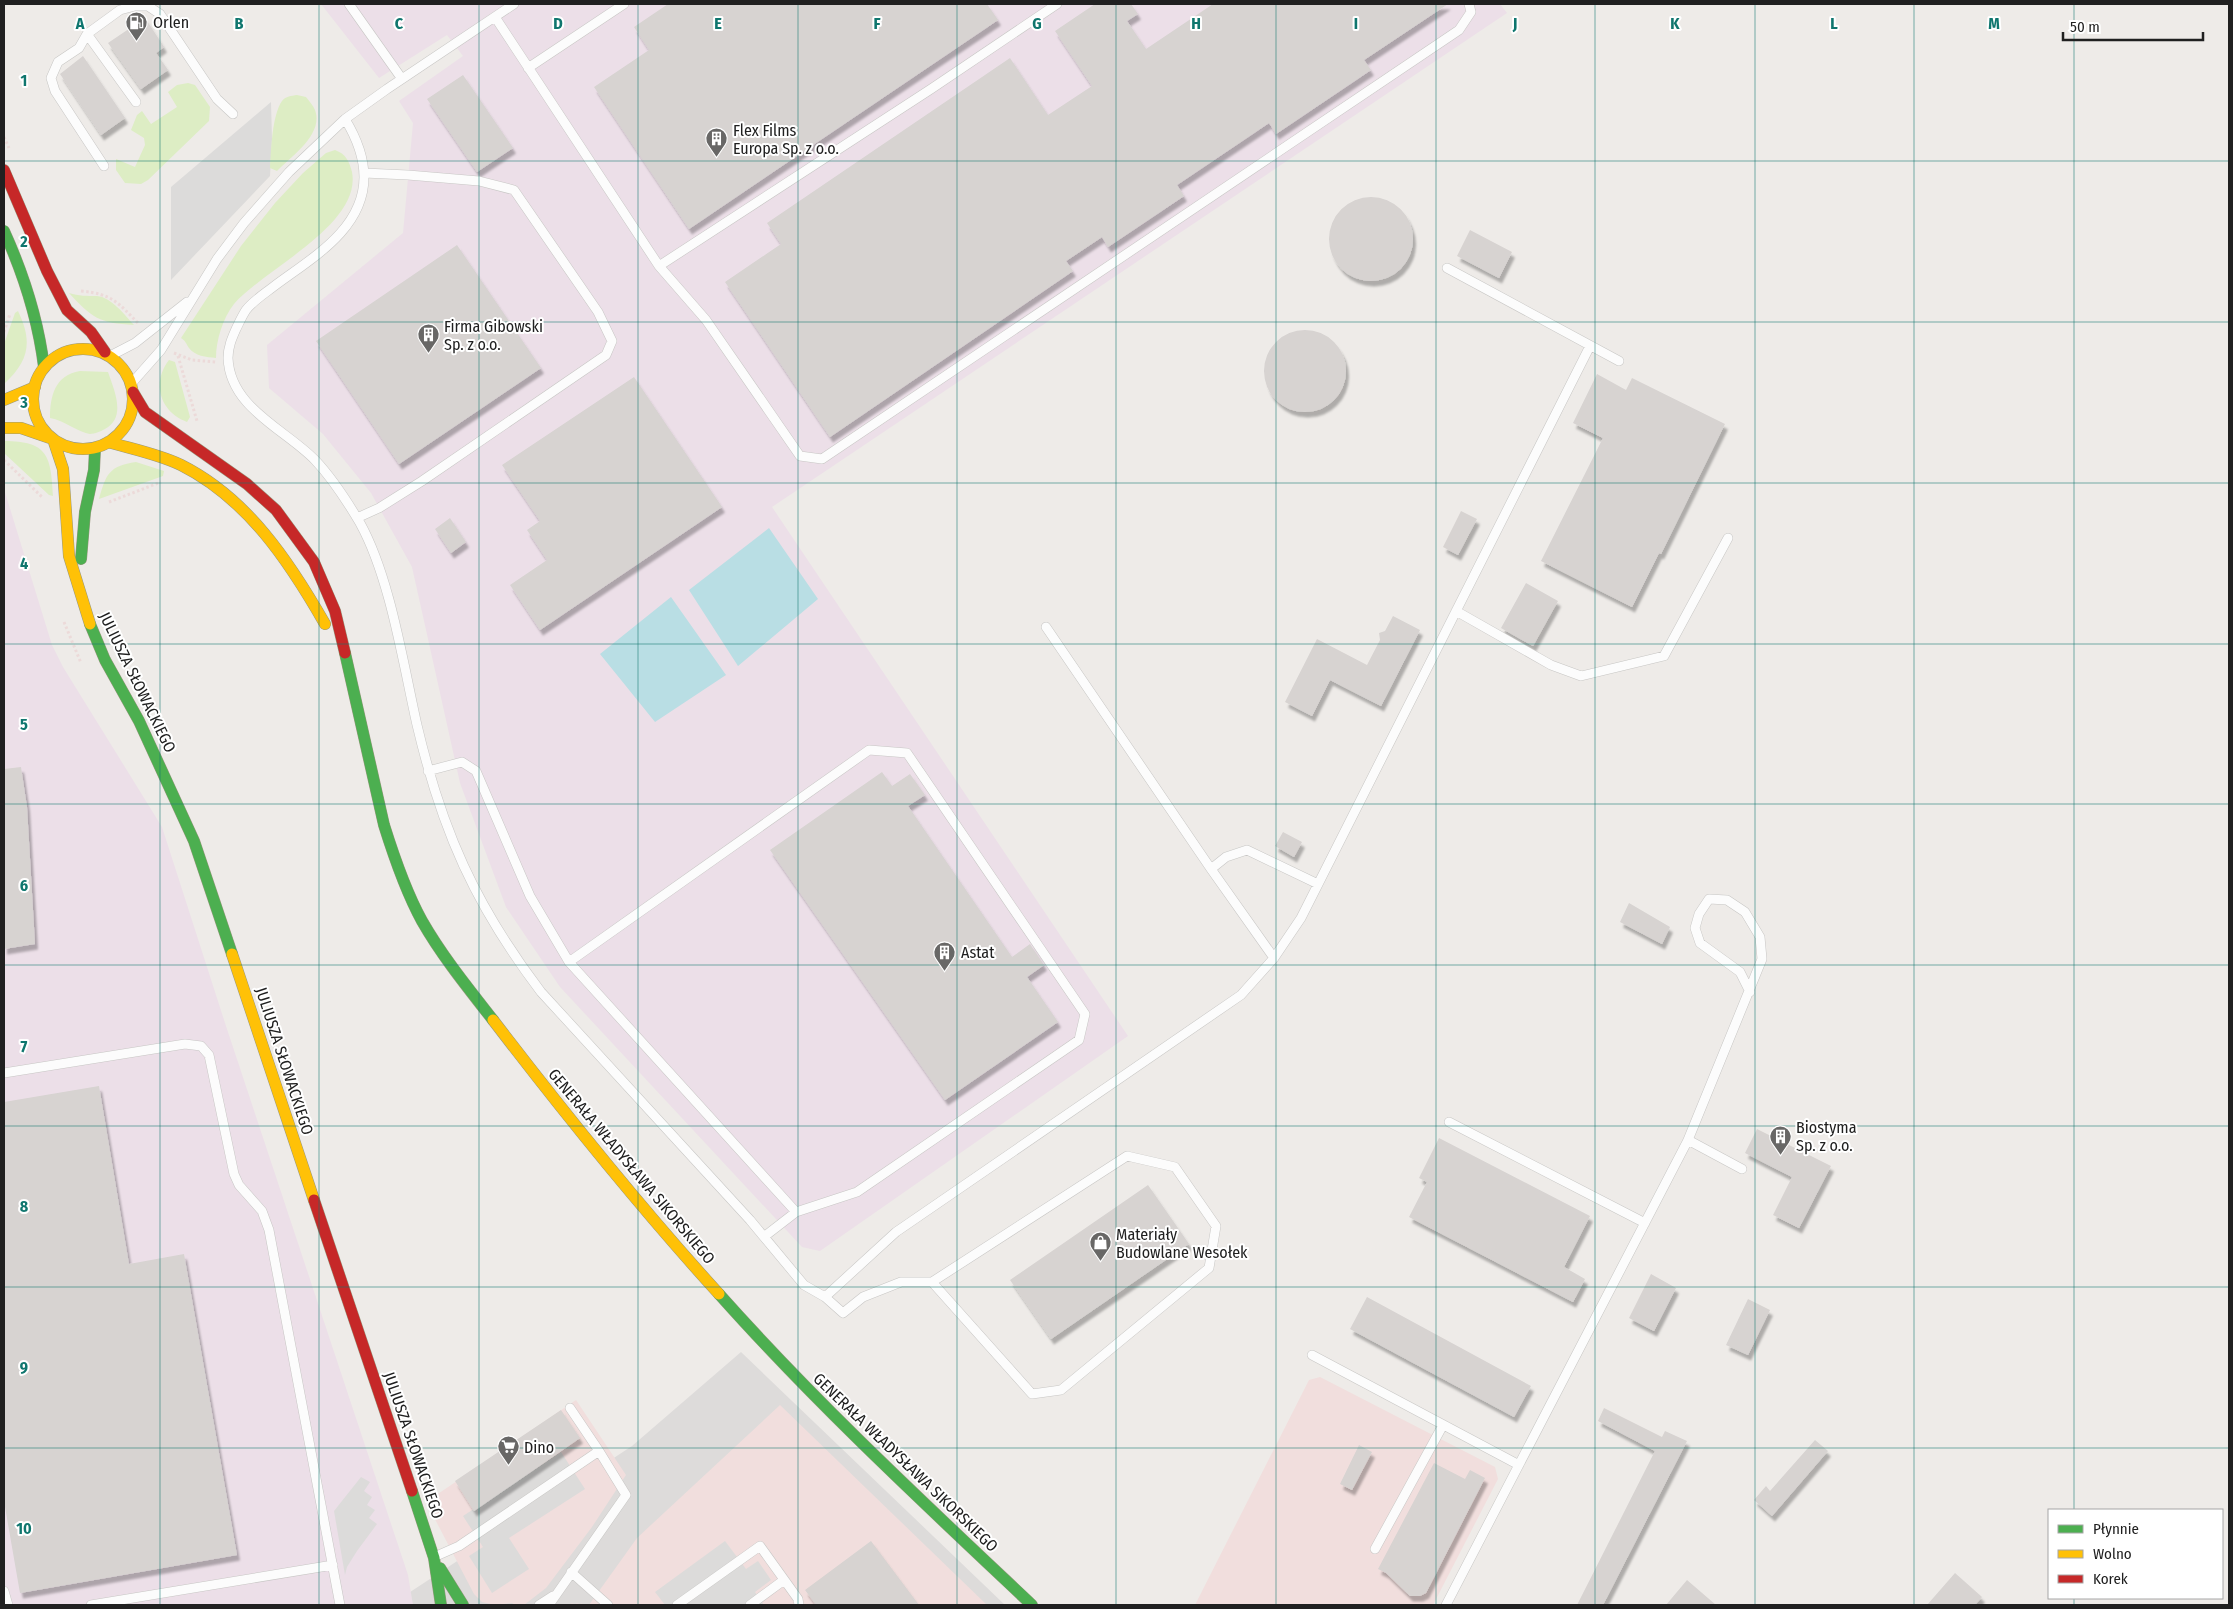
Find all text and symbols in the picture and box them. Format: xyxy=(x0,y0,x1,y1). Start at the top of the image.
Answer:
fuel station icon: Orlen xyxy=(125,10,149,41)
scale bar xyxy=(2063,10,2203,42)
place label: Orlen xyxy=(153,13,189,32)
text: A xyxy=(75,14,85,33)
text: B xyxy=(235,14,244,33)
text: C xyxy=(395,14,404,33)
text: D xyxy=(553,14,563,33)
text: E xyxy=(714,14,722,33)
text: F xyxy=(873,14,881,33)
text: G xyxy=(1032,14,1042,33)
text: H xyxy=(1191,14,1201,33)
text: I xyxy=(1354,14,1358,33)
text: J xyxy=(1512,14,1517,33)
text: K xyxy=(1670,14,1680,33)
text: L xyxy=(1830,14,1838,33)
text: M xyxy=(1988,14,2000,33)
text: 50 m xyxy=(2070,18,2100,36)
text: 1 xyxy=(21,71,27,90)
place label: Flex Films Europa Sp. z o.o. xyxy=(733,121,839,158)
building icon: Flex Films Europa Sp. z o.o. xyxy=(705,127,729,158)
text: 2 xyxy=(19,232,28,251)
place label: Firma Gibowski Sp. z o.o. xyxy=(444,317,543,354)
building icon: Firma Gibowski Sp. z o.o. xyxy=(416,323,440,354)
text: 3 xyxy=(19,393,28,412)
text: 4 xyxy=(20,554,28,573)
street label: JULIUSZA SŁOWACKIEGO xyxy=(95,609,180,756)
text: 5 xyxy=(20,715,28,734)
text: 6 xyxy=(20,876,28,895)
building icon: Astat xyxy=(933,940,957,971)
place label: Astat xyxy=(961,943,995,962)
street label: JULIUSZA SŁOWACKIEGO xyxy=(252,985,317,1137)
text: 7 xyxy=(21,1037,28,1056)
street label: GENERAŁA WŁADYSŁAWA SIKORSKIEGO xyxy=(544,1065,719,1268)
place label: Biostyma Sp. z o.o. xyxy=(1796,1118,1857,1155)
building icon: Biostyma Sp. z o.o. xyxy=(1768,1124,1792,1155)
text: 8 xyxy=(20,1197,29,1216)
place label: Materiały Budowlane Wesołek xyxy=(1116,1225,1248,1262)
shop icon: Materiały Budowlane Wesołek xyxy=(1088,1231,1112,1262)
text: 9 xyxy=(20,1358,28,1377)
street label: JULIUSZA SŁOWACKIEGO xyxy=(379,1369,448,1521)
street label: GENERAŁA WŁADYSŁAWA SIKORSKIEGO xyxy=(810,1369,1002,1556)
supermarket icon: Dino xyxy=(496,1435,520,1466)
place label: Dino xyxy=(524,1438,554,1457)
legend xyxy=(2048,1509,2223,1599)
text: 10 xyxy=(16,1519,32,1538)
text: Płynnie xyxy=(2093,1520,2139,1538)
text: Wolno xyxy=(2093,1545,2132,1563)
text: Korek xyxy=(2093,1570,2128,1588)

